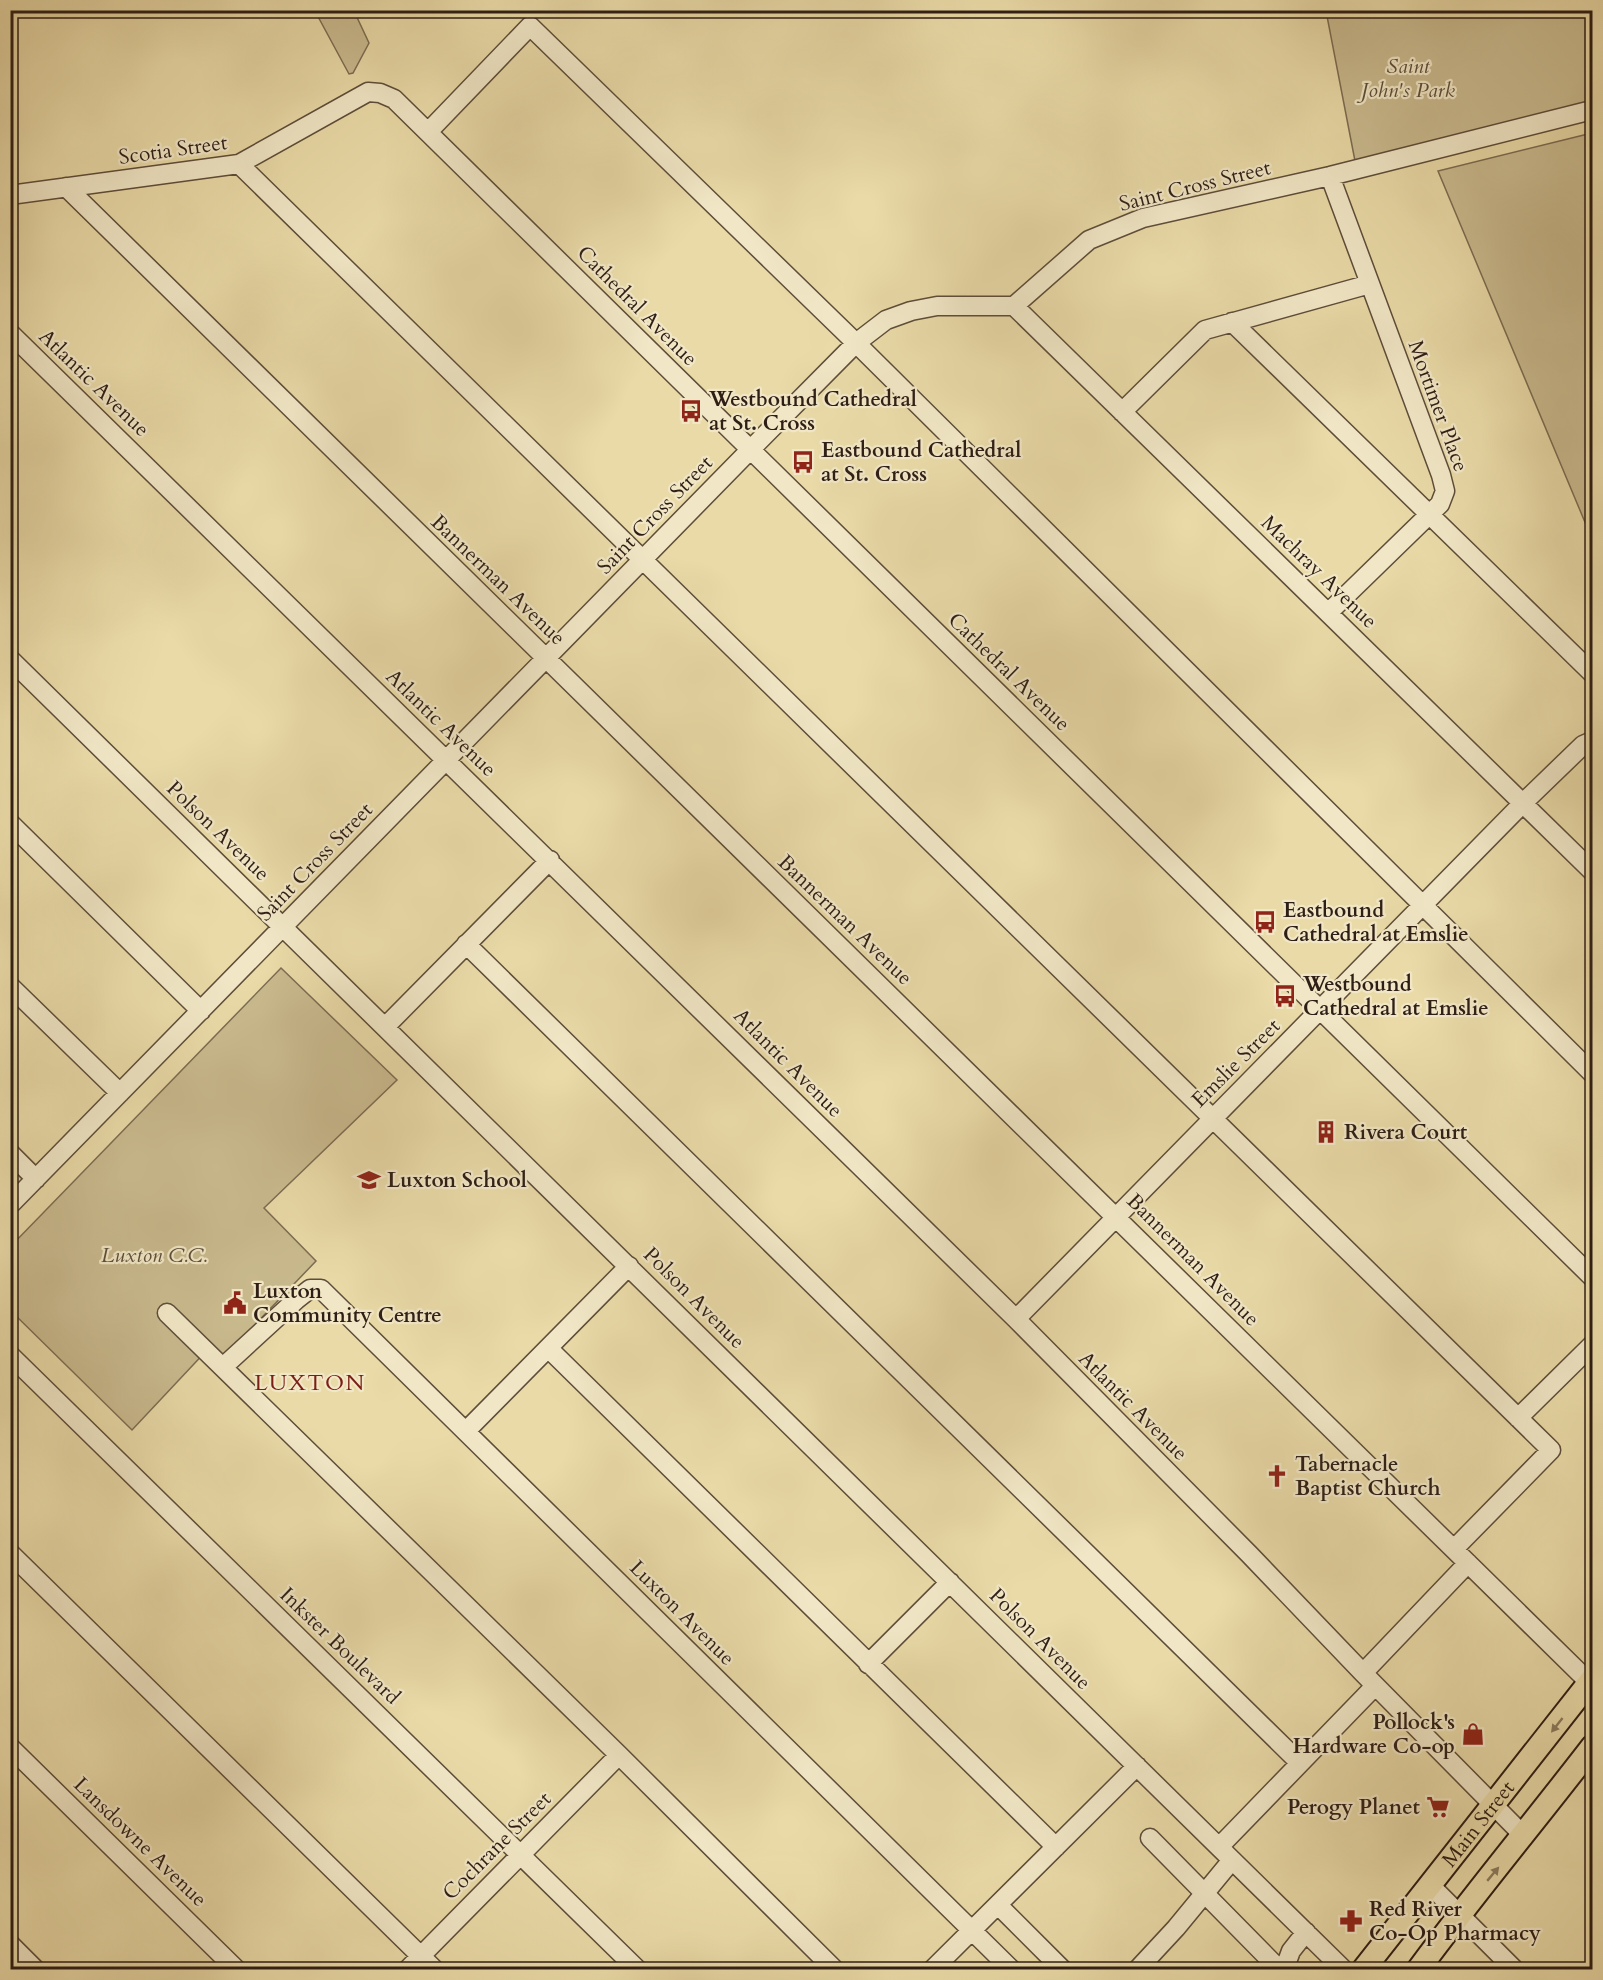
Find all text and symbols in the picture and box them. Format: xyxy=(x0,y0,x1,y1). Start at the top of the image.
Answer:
park label: Saint John's Park xyxy=(1356,52,1456,105)
street label: Scotia Street xyxy=(117,128,229,172)
street label: Saint Cross Street xyxy=(1116,153,1274,219)
street label: Cathedral Avenue xyxy=(570,239,704,373)
street label: Atlantic Avenue xyxy=(32,323,156,443)
street label: Mortimer Place xyxy=(1401,336,1475,476)
place label: Westbound Cathedral at St. Cross xyxy=(708,385,917,438)
bus stop icon: Westbound Cathedral at St. Cross xyxy=(678,398,704,424)
place label: Eastbound Cathedral at St. Cross xyxy=(821,436,1021,489)
street label: Saint Cross Street xyxy=(591,449,720,581)
bus stop icon: Eastbound Cathedral at St. Cross xyxy=(790,449,816,475)
street label: Bannerman Avenue xyxy=(424,508,572,652)
street label: Machray Avenue xyxy=(1254,509,1384,635)
street label: Cathedral Avenue xyxy=(941,606,1077,738)
street label: Atlantic Avenue xyxy=(379,663,503,783)
street label: Polson Avenue xyxy=(160,774,276,888)
street label: Saint Cross Street xyxy=(251,796,380,928)
street label: Bannerman Avenue xyxy=(771,848,919,992)
place label: Eastbound Cathedral at Emslie xyxy=(1283,896,1469,949)
bus stop icon: Eastbound Cathedral at Emslie xyxy=(1252,909,1278,935)
place label: Westbound Cathedral at Emslie xyxy=(1302,970,1489,1023)
bus stop icon: Westbound Cathedral at Emslie xyxy=(1272,983,1298,1009)
street label: Atlantic Avenue xyxy=(727,1002,849,1124)
street label: Emslie Street xyxy=(1185,1012,1287,1114)
place label: Rivera Court xyxy=(1344,1118,1468,1147)
building icon: Rivera Court xyxy=(1313,1119,1339,1145)
place label: Luxton School xyxy=(387,1166,527,1195)
school or university icon: Luxton School xyxy=(356,1167,382,1193)
street label: Bannerman Avenue xyxy=(1120,1187,1266,1333)
park label: Luxton C.C. xyxy=(101,1241,207,1270)
street label: Polson Avenue xyxy=(637,1241,751,1355)
place label: Luxton Community Centre xyxy=(253,1277,442,1330)
public building icon: Luxton Community Centre xyxy=(222,1290,248,1316)
street label: Atlantic Avenue xyxy=(1072,1345,1194,1467)
district label: LUXTON xyxy=(254,1368,366,1398)
place label: Tabernacle Baptist Church xyxy=(1295,1450,1440,1503)
church icon: Tabernacle Baptist Church xyxy=(1264,1463,1290,1489)
street label: Luxton Avenue xyxy=(623,1554,741,1672)
street label: Inkster Boulevard xyxy=(273,1581,407,1711)
street label: Polson Avenue xyxy=(983,1582,1097,1696)
place label: Pollock's Hardware Co-op xyxy=(1293,1708,1455,1761)
one-way arrow xyxy=(1550,1717,1563,1733)
shop icon: Pollock's Hardware Co-op xyxy=(1460,1721,1486,1747)
street label: Lansdowne Avenue xyxy=(67,1771,213,1913)
street label: Main Street xyxy=(1435,1774,1521,1873)
street label: Cochrane Street xyxy=(436,1785,558,1907)
place label: Perogy Planet xyxy=(1287,1793,1421,1822)
supermarket icon: Perogy Planet xyxy=(1425,1794,1451,1820)
one-way arrow xyxy=(1486,1866,1499,1882)
place label: Red River Co-Op Pharmacy xyxy=(1369,1895,1541,1948)
pharmacy icon: Red River Co-Op Pharmacy xyxy=(1338,1908,1364,1934)

